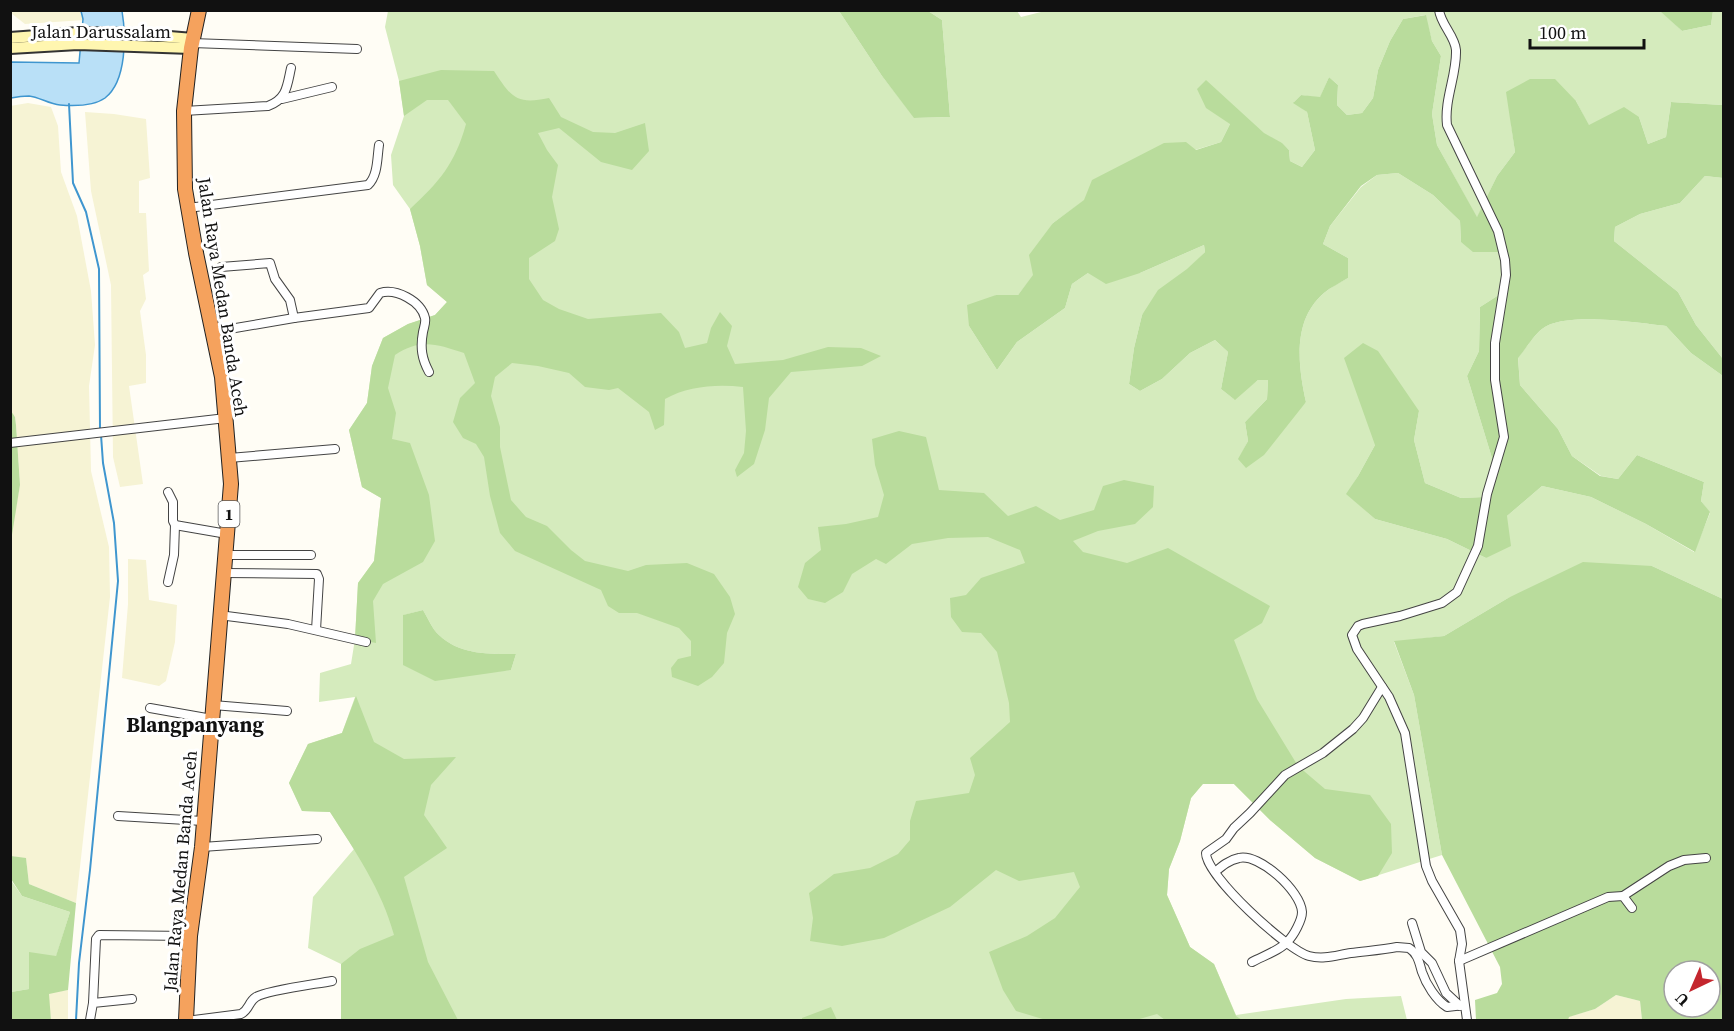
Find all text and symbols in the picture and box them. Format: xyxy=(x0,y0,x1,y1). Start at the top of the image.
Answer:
scale bar xyxy=(1530,12,1644,50)
street label: Jalan Darussalam xyxy=(30,19,171,44)
text: 100 m xyxy=(1539,20,1586,45)
street label: Jalan Raya Medan Banda Aceh xyxy=(192,175,254,419)
road number: 1 xyxy=(218,501,240,527)
district label: Blangpanyang xyxy=(126,710,264,739)
street label: Jalan Raya Medan Banda Aceh xyxy=(157,749,203,994)
north arrow xyxy=(1662,959,1722,1019)
text: U xyxy=(1670,988,1693,1012)

